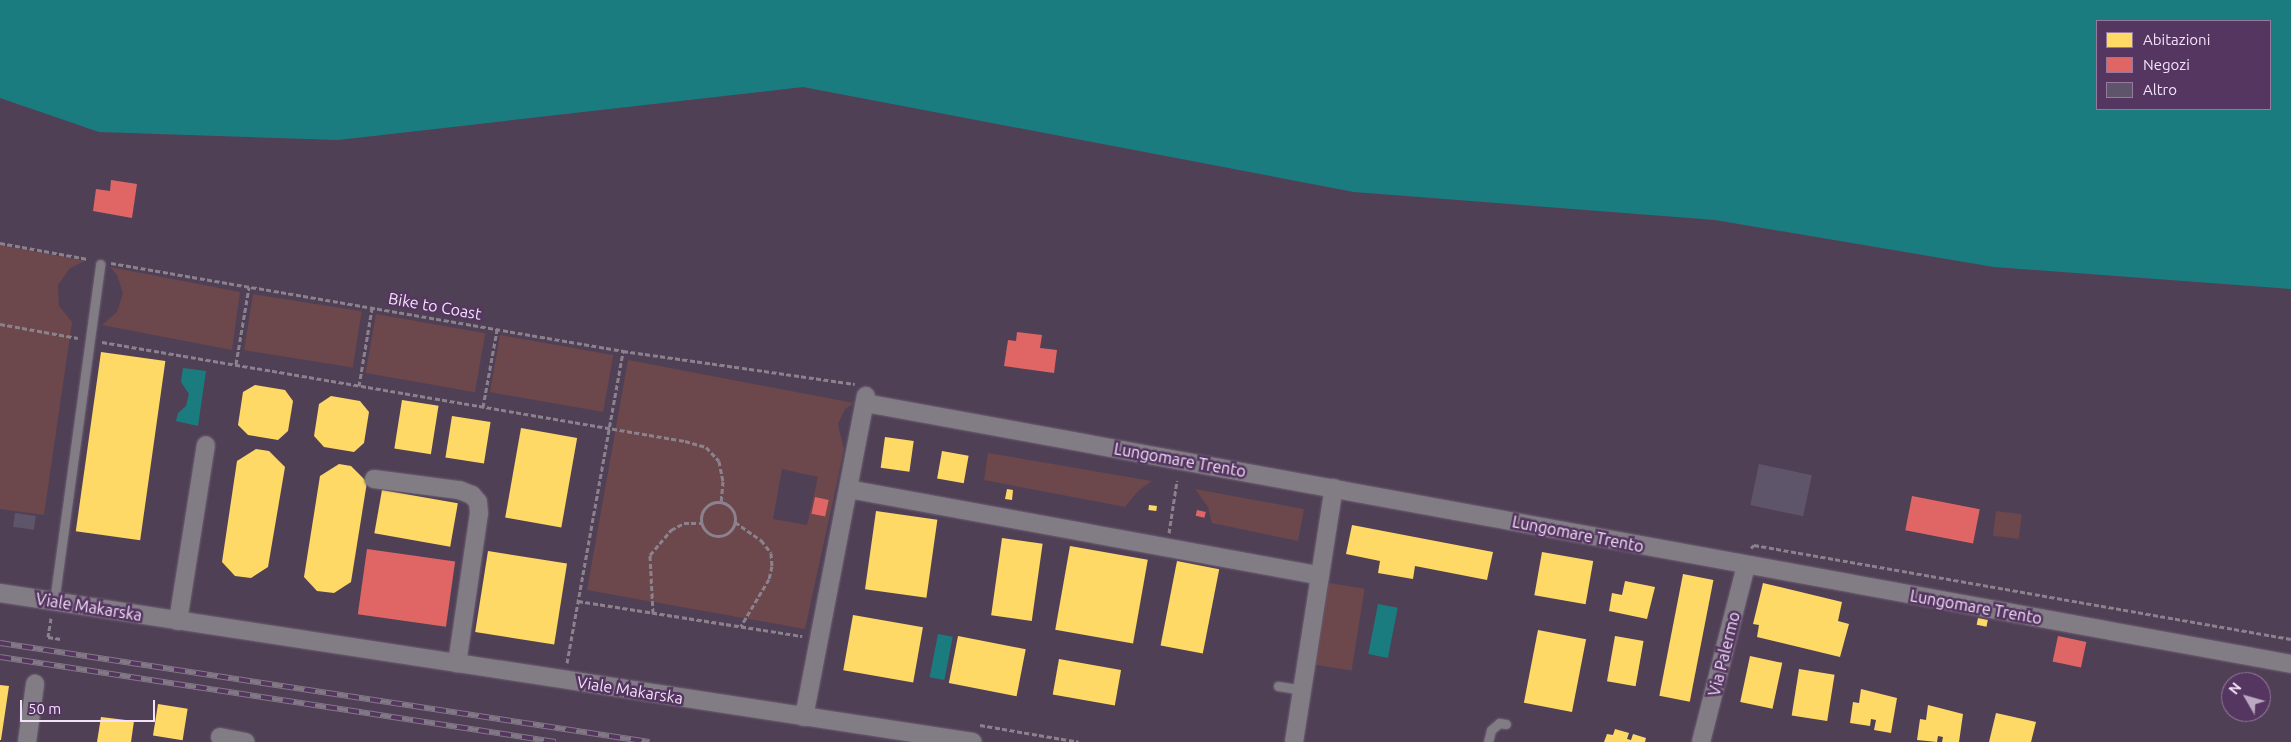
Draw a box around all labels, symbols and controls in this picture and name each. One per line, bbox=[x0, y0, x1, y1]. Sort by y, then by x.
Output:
legend bbox=[2096, 20, 2271, 110]
text: Abitazioni bbox=[2143, 31, 2210, 48]
text: Negozi bbox=[2143, 56, 2190, 73]
text: Altro bbox=[2143, 81, 2177, 98]
street label: Bike to Coast bbox=[387, 288, 483, 324]
street label: Lungomare Trento bbox=[1113, 439, 1247, 481]
street label: Lungomare Trento bbox=[1511, 512, 1645, 556]
street label: Lungomare Trento bbox=[1909, 586, 2043, 628]
street label: Viale Makarska bbox=[35, 589, 143, 625]
street label: Via Palermo bbox=[1704, 610, 1744, 698]
street label: Viale Makarska bbox=[576, 672, 684, 708]
north arrow bbox=[2221, 672, 2271, 722]
text: N bbox=[2225, 679, 2244, 697]
scale bar bbox=[22, 690, 158, 722]
text: 50 m bbox=[28, 700, 61, 717]

